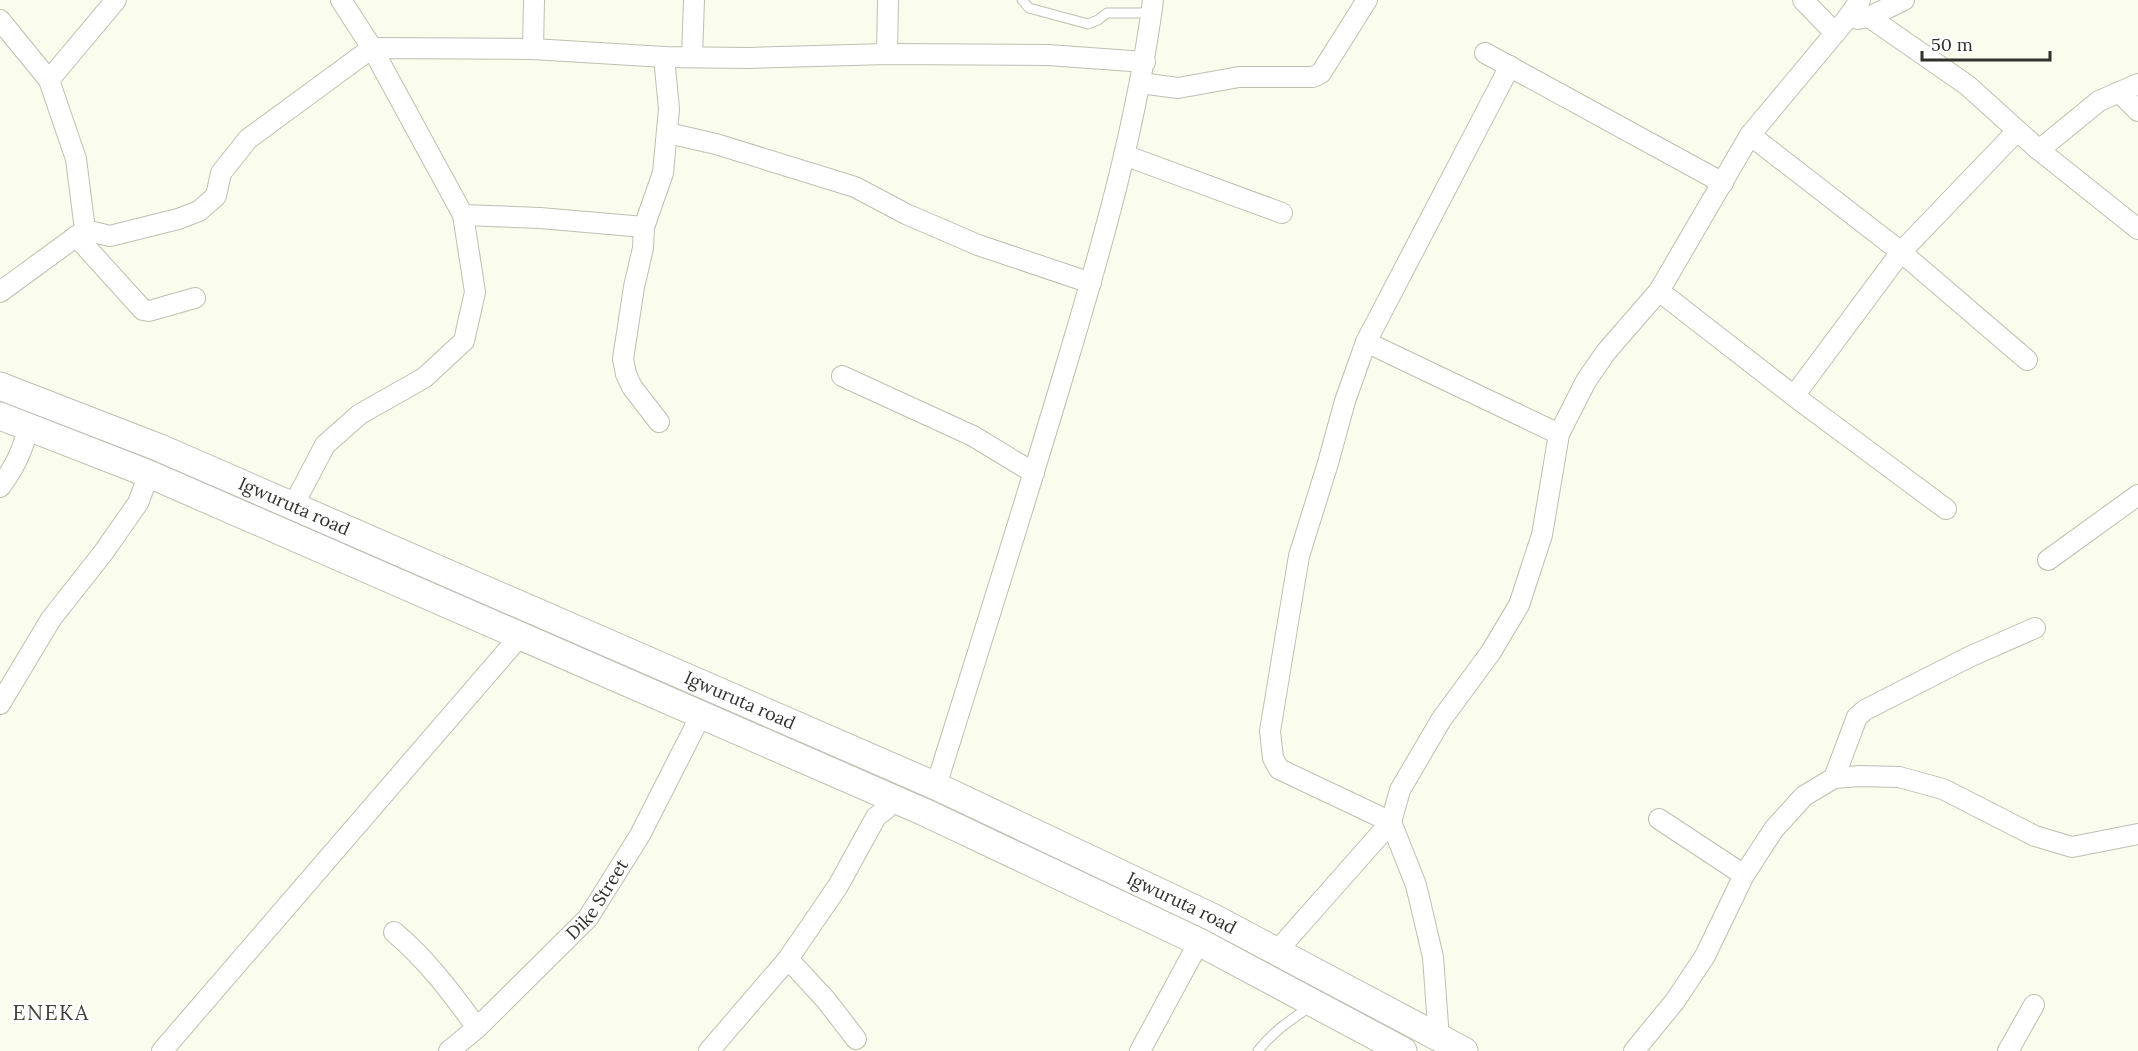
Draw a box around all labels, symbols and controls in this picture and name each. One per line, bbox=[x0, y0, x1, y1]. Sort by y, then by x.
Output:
scale bar bbox=[1922, 24, 2050, 62]
text: 50 m bbox=[1931, 33, 1973, 56]
street label: Igwuruta road bbox=[235, 472, 354, 540]
street label: Igwuruta road bbox=[681, 666, 799, 734]
street label: Dike Street bbox=[561, 855, 633, 944]
street label: Igwuruta road bbox=[1123, 866, 1241, 939]
district label: ENEKA bbox=[12, 999, 90, 1026]

